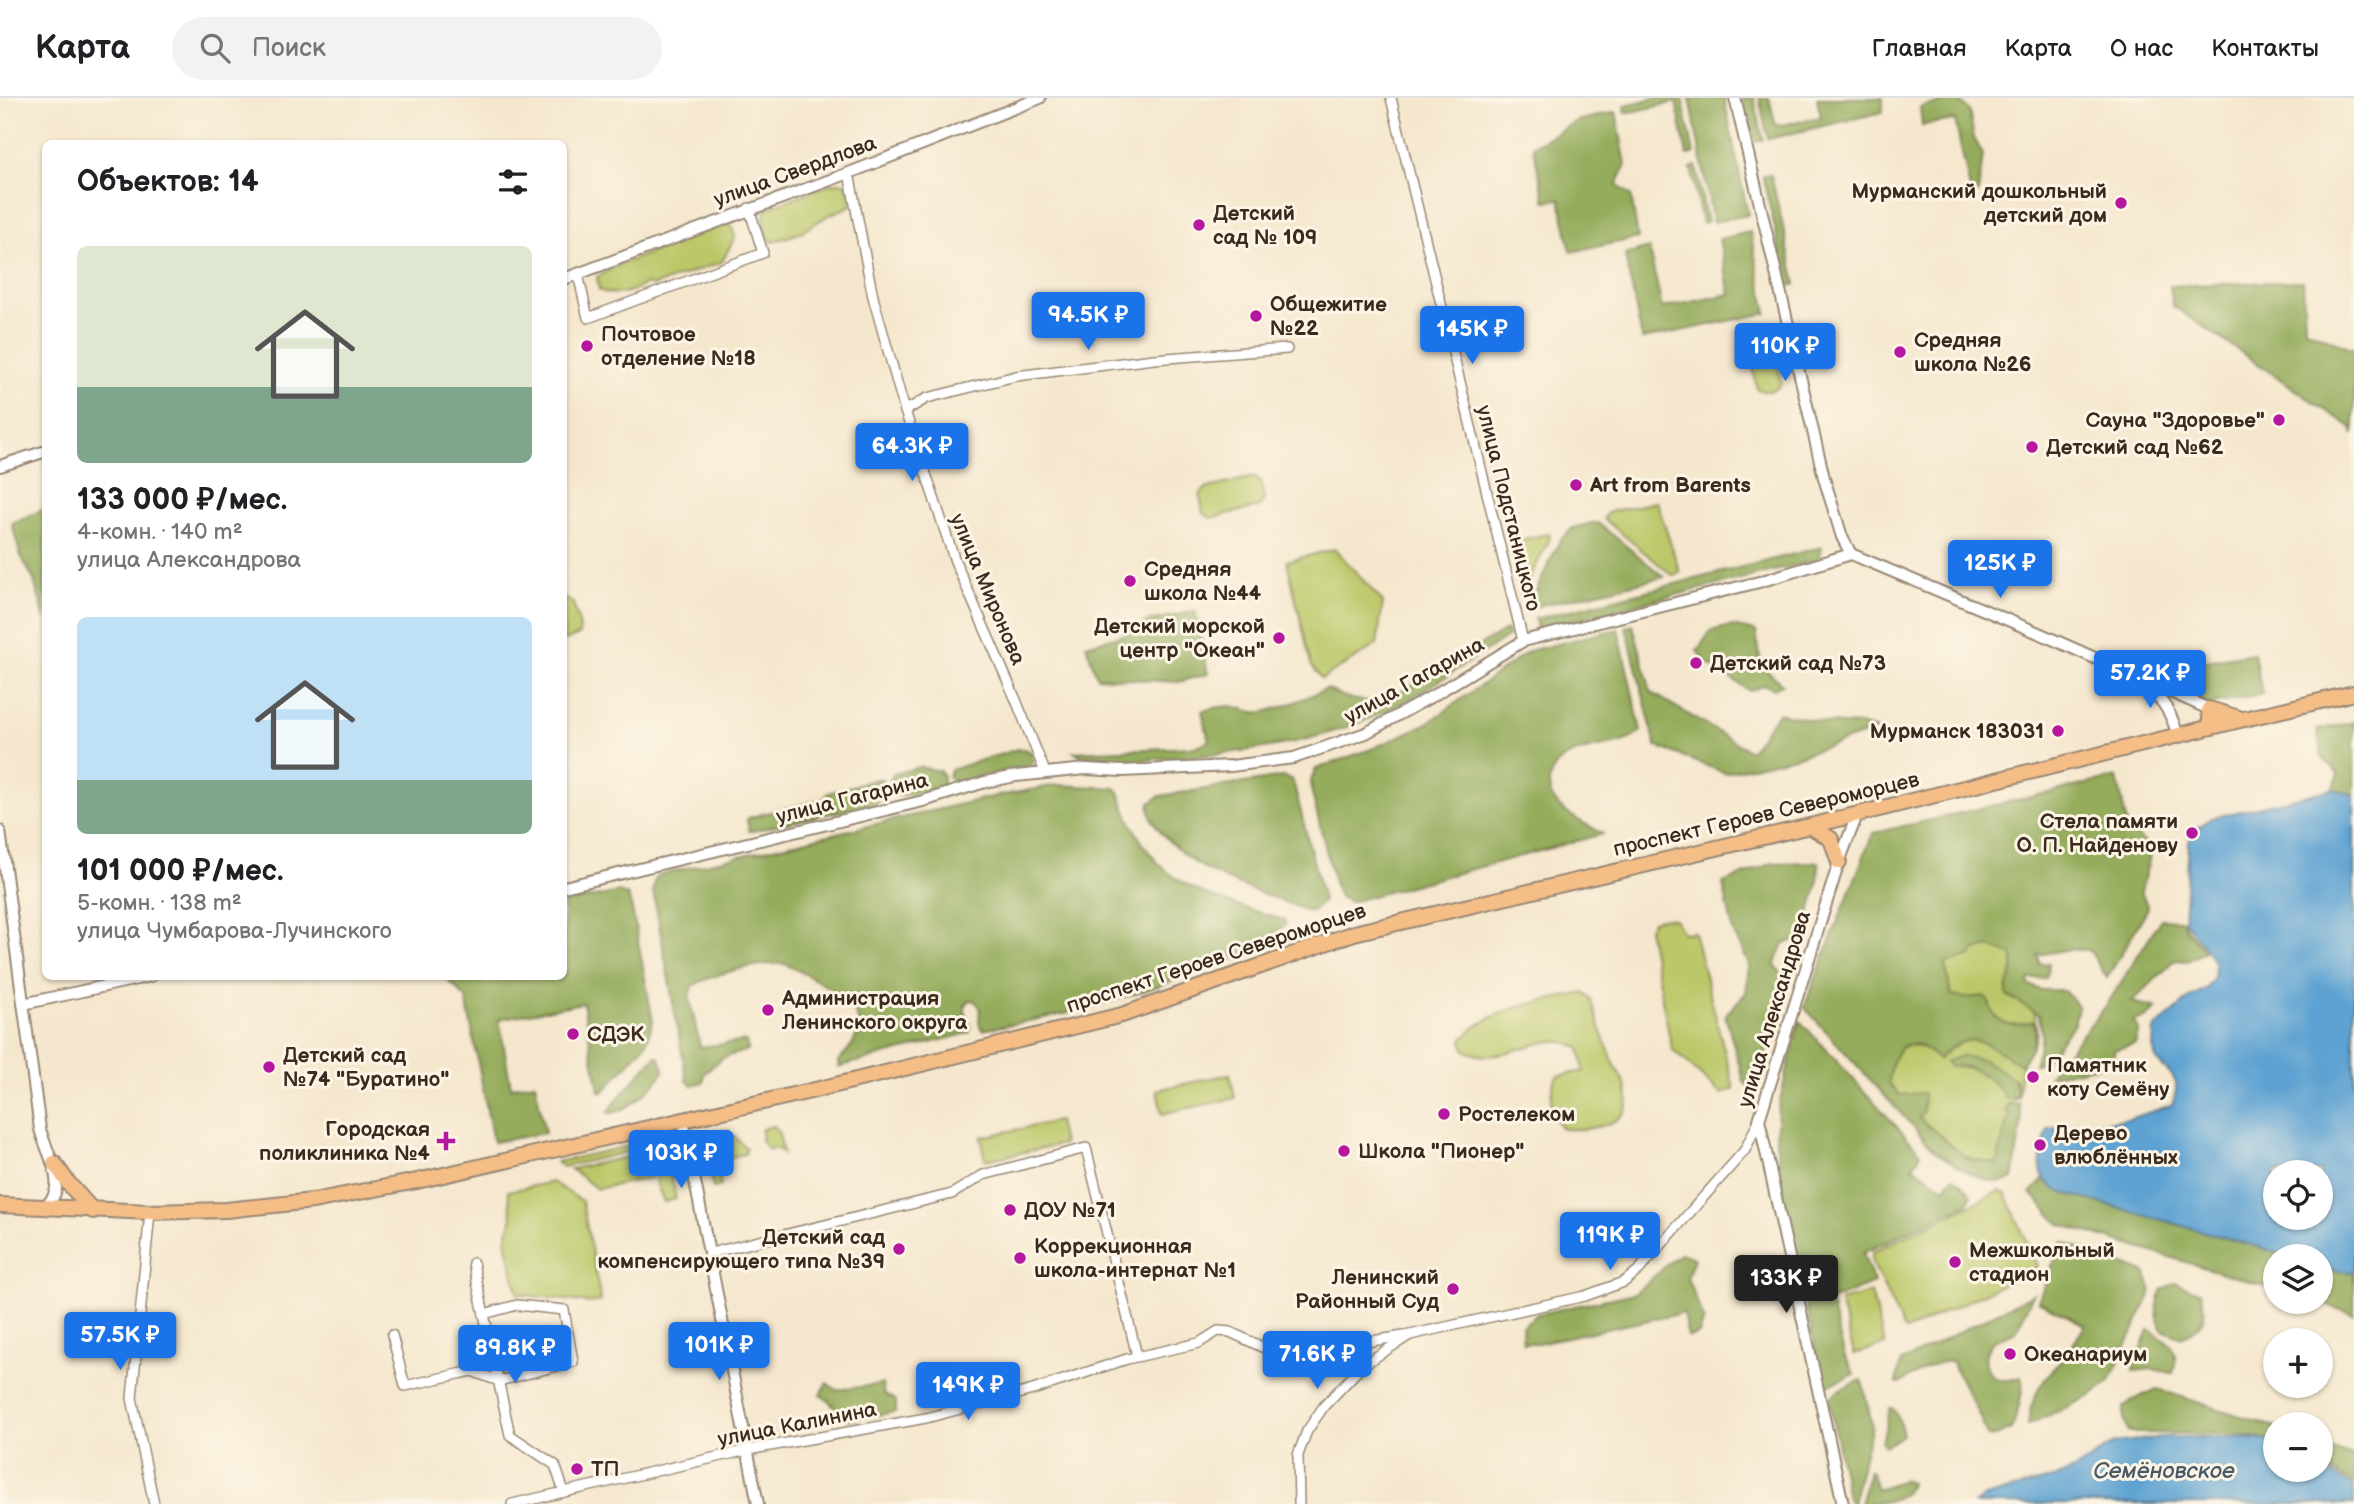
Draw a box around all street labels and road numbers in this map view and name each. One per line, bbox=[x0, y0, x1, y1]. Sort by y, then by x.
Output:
street label: улица Свердлова bbox=[711, 130, 880, 212]
street label: улица Подстаницкого bbox=[1471, 403, 1546, 614]
street label: улица Миронова bbox=[944, 510, 1031, 669]
street label: улица Гагарина bbox=[1340, 631, 1489, 729]
street label: улица Гагарина bbox=[774, 767, 931, 829]
street label: проспект Героев Североморцев bbox=[1611, 767, 1922, 862]
street label: проспект Героев Североморцев bbox=[1063, 898, 1369, 1019]
street label: улица Александрова bbox=[1733, 907, 1816, 1111]
street label: улица Калинина bbox=[716, 1397, 879, 1452]

